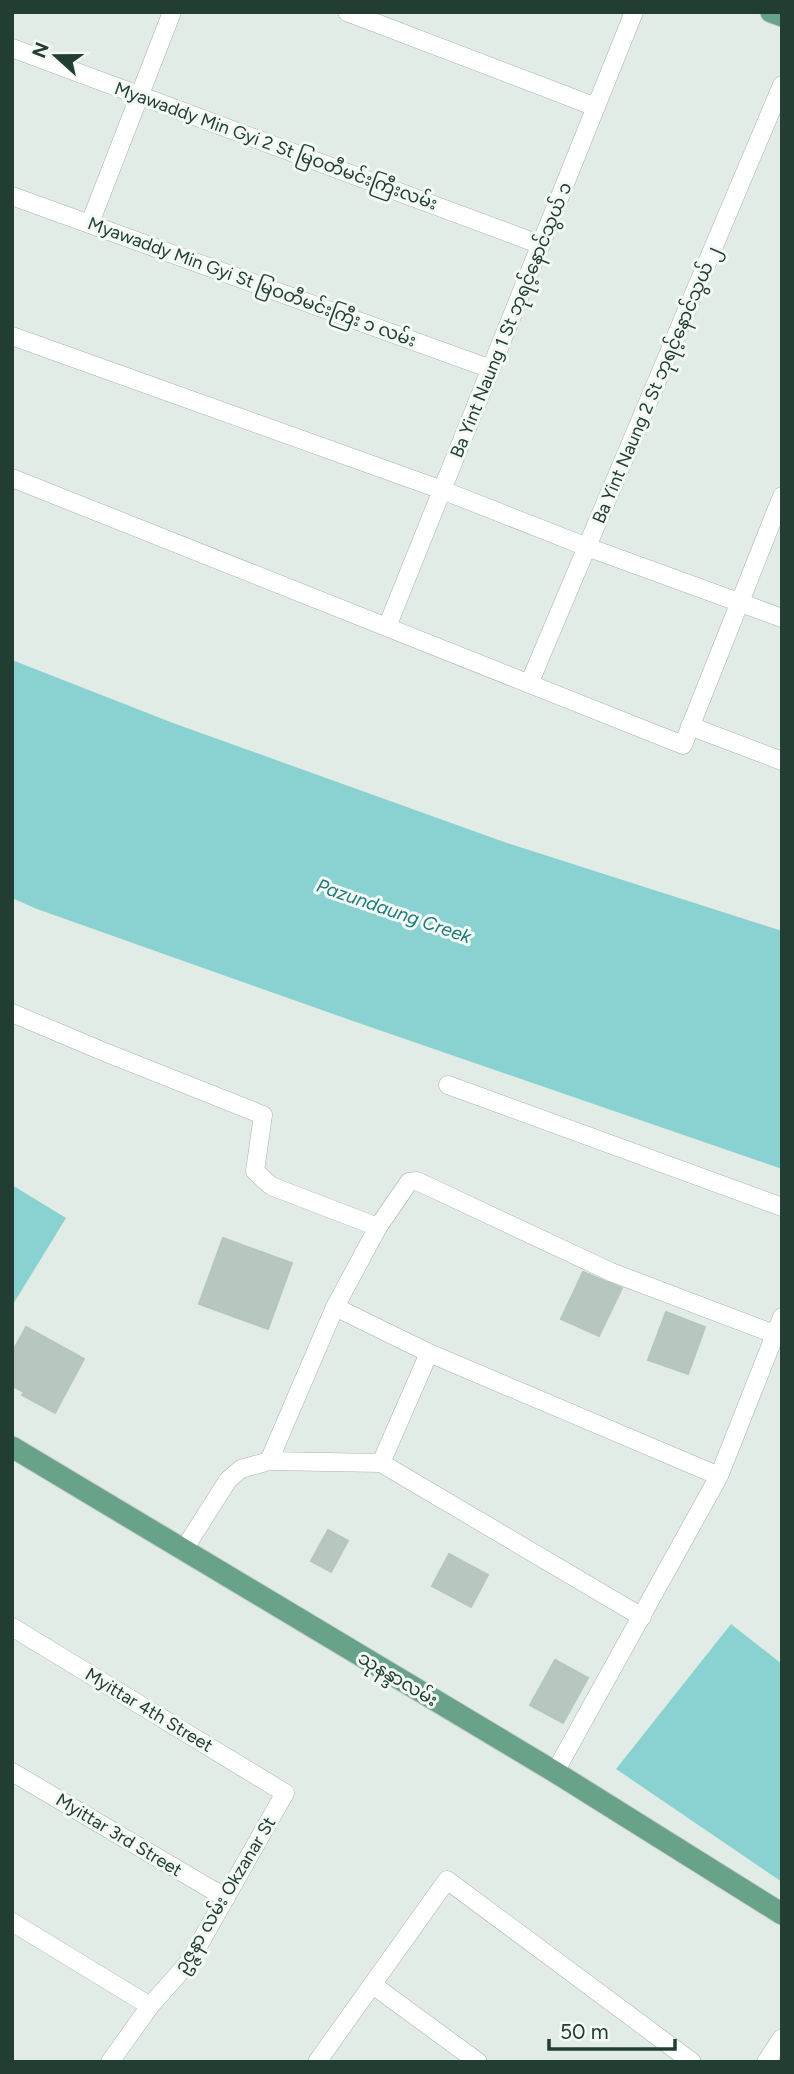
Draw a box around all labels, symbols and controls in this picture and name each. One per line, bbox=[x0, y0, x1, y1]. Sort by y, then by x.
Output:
north arrow bbox=[21, 21, 91, 91]
text: N bbox=[27, 39, 54, 61]
street label: Myawaddy Min Gyi 2 St မြဝတီမင်းကြီးလမ်း bbox=[110, 74, 442, 219]
street label: Ba Yint Naung 1 St ဘုရင့်နောင်သွယ် ၁ bbox=[444, 178, 580, 462]
street label: Myawaddy Min Gyi St မြဝတီမင်းကြီး ၁ လမ်း bbox=[84, 209, 420, 356]
street label: Ba Yint Naung 2 St ဘုရင့်နောင်သွယ် ၂ bbox=[586, 242, 728, 528]
water label: Pazundaung Creek bbox=[314, 874, 475, 949]
street label: သုနန္ဒာလမ်း bbox=[352, 1645, 443, 1715]
street label: Myittar 4th Street bbox=[81, 1663, 217, 1757]
street label: Myittar 3rd Street bbox=[52, 1789, 186, 1881]
street label: ဥဇ္ဇနာ လမ်း Okzanar St bbox=[168, 1812, 284, 1979]
scale bar bbox=[549, 2008, 675, 2052]
text: 50 m bbox=[560, 2019, 609, 2044]

